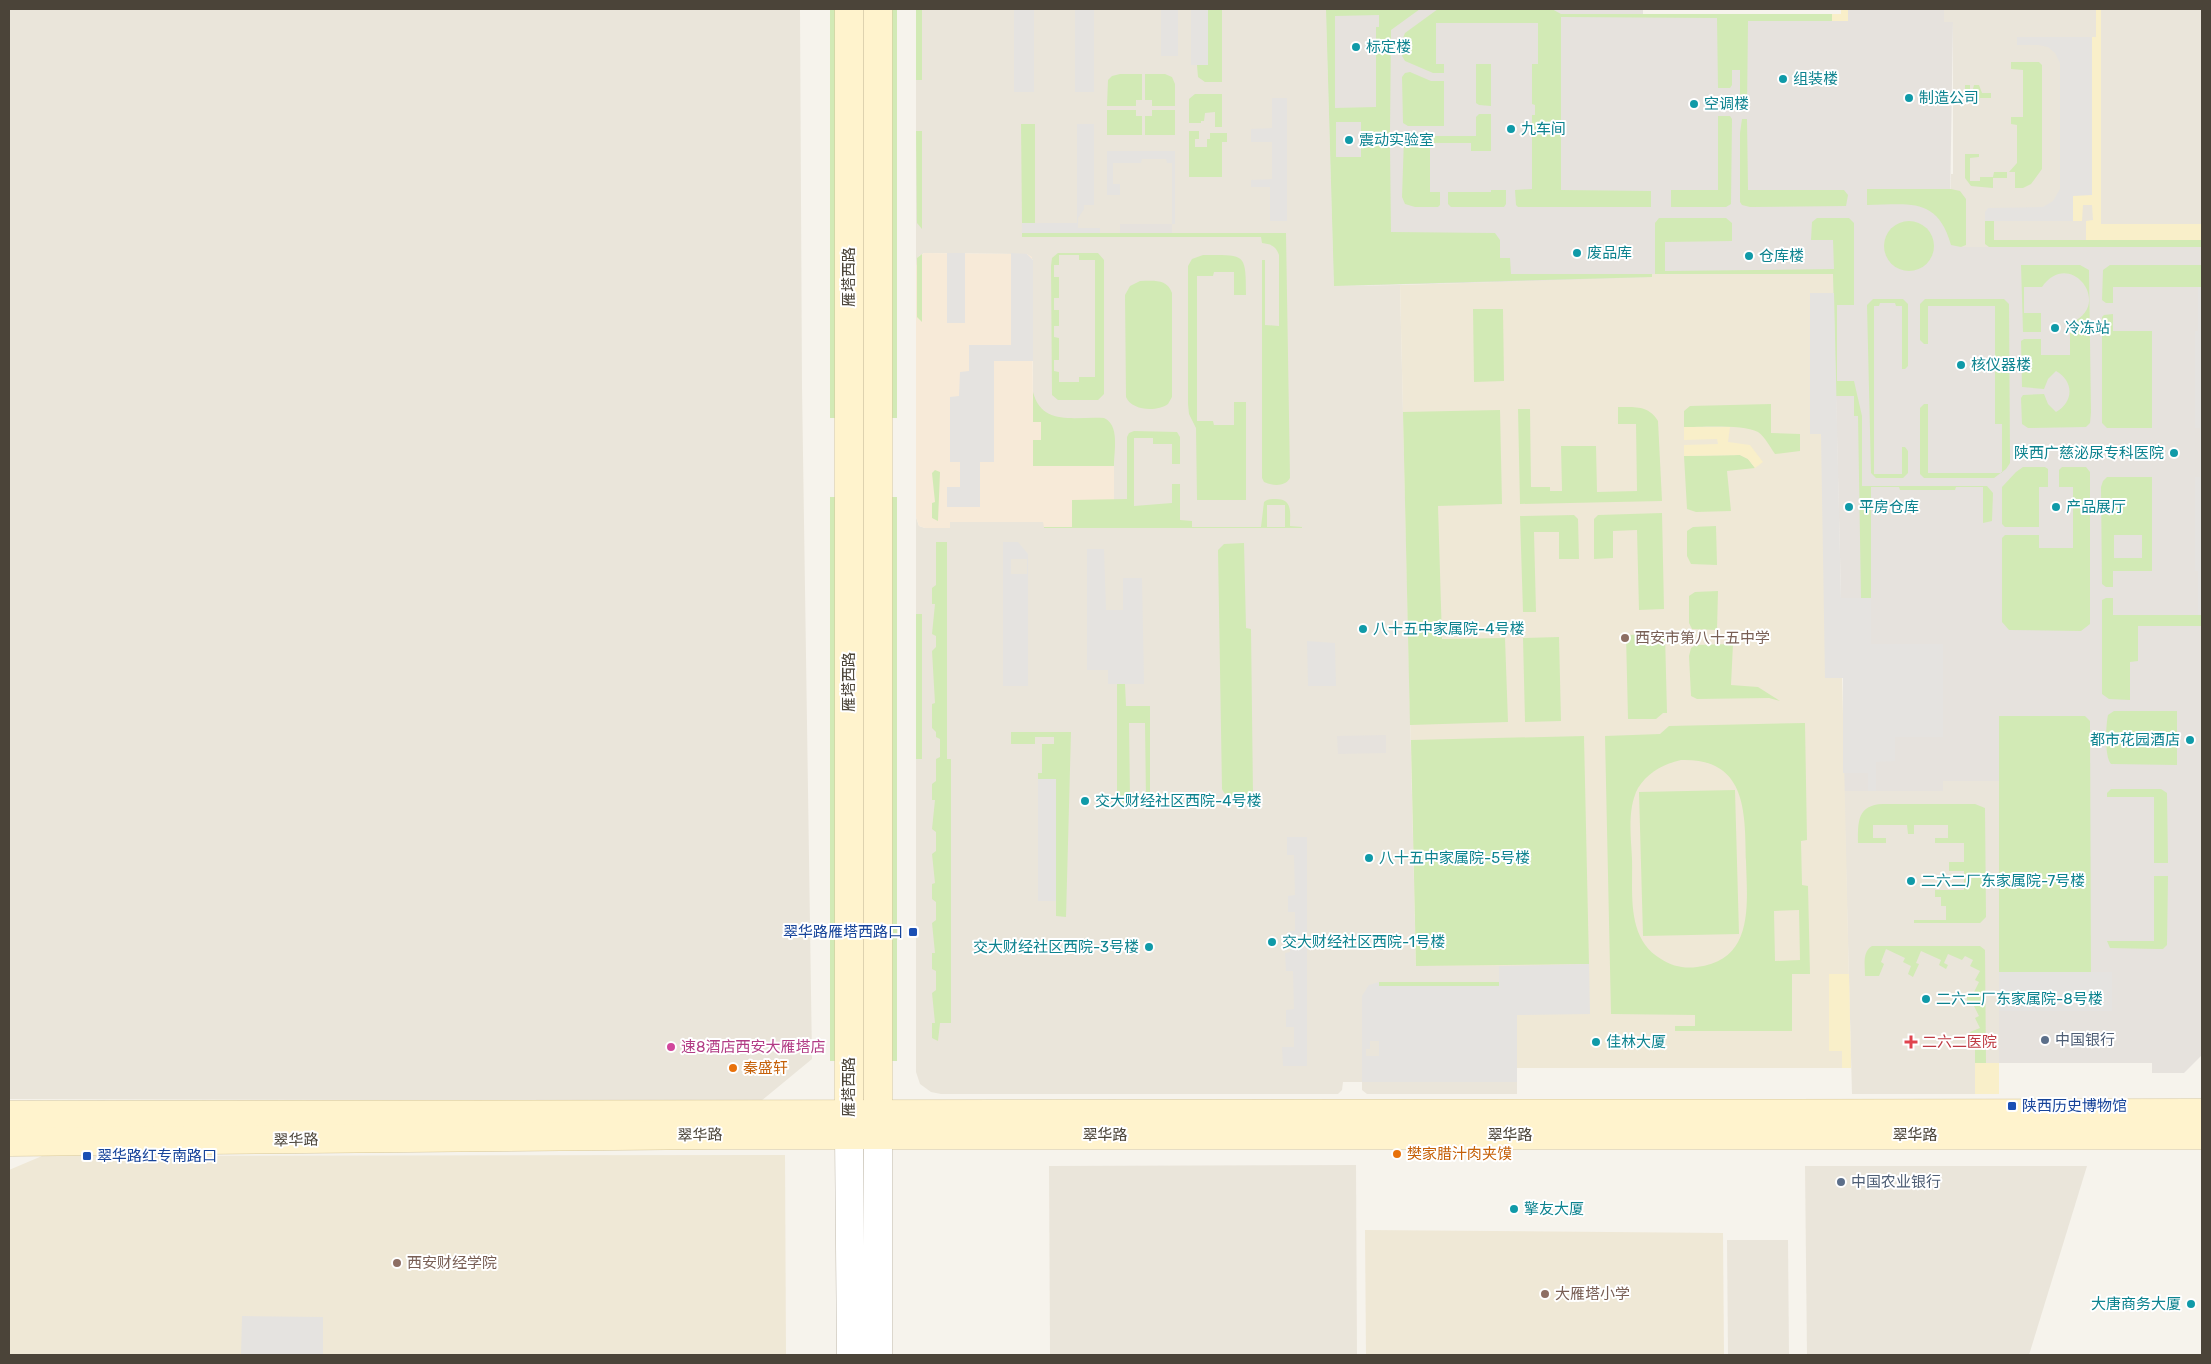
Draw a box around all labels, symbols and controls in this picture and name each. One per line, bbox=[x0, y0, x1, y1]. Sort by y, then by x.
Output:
place label: 标定楼 bbox=[1366, 38, 1411, 56]
marker: 标定楼 bbox=[1350, 41, 1362, 53]
place label: 组装楼 bbox=[1793, 70, 1838, 88]
marker: 组装楼 bbox=[1777, 73, 1789, 85]
place label: 制造公司 bbox=[1919, 89, 1979, 107]
marker: 制造公司 bbox=[1903, 92, 1915, 104]
place label: 空调楼 bbox=[1704, 95, 1749, 113]
marker: 空调楼 bbox=[1688, 98, 1700, 110]
place label: 九车间 bbox=[1521, 120, 1566, 138]
marker: 九车间 bbox=[1505, 123, 1517, 135]
place label: 震动实验室 bbox=[1359, 131, 1434, 149]
marker: 震动实验室 bbox=[1343, 134, 1355, 146]
place label: 废品库 bbox=[1587, 244, 1632, 262]
street label: 雁塔西路 bbox=[840, 247, 858, 307]
marker: 废品库 bbox=[1571, 247, 1583, 259]
place label: 仓库楼 bbox=[1759, 247, 1804, 265]
marker: 仓库楼 bbox=[1743, 250, 1755, 262]
place label: 冷冻站 bbox=[2065, 319, 2110, 337]
marker: 冷冻站 bbox=[2049, 322, 2061, 334]
place label: 核仪器楼 bbox=[1971, 356, 2031, 374]
marker: 核仪器楼 bbox=[1955, 359, 1967, 371]
place label: 陕西广慈泌尿专科医院 bbox=[2014, 444, 2164, 462]
marker: 陕西广慈泌尿专科医院 bbox=[2168, 447, 2180, 459]
place label: 平房仓库 bbox=[1859, 498, 1919, 516]
place label: 产品展厅 bbox=[2066, 498, 2126, 516]
marker: 平房仓库 bbox=[1843, 501, 1855, 513]
marker: 产品展厅 bbox=[2050, 501, 2062, 513]
place label: 八十五中家属院-4号楼 bbox=[1373, 620, 1525, 638]
marker: 八十五中家属院-4号楼 bbox=[1357, 623, 1369, 635]
place label: 西安市第八十五中学 bbox=[1635, 629, 1770, 647]
marker: 西安市第八十五中学 bbox=[1619, 632, 1631, 644]
street label: 雁塔西路 bbox=[840, 652, 858, 712]
place label: 都市花园酒店 bbox=[2090, 731, 2180, 749]
marker: 都市花园酒店 bbox=[2184, 734, 2196, 746]
place label: 交大财经社区西院-4号楼 bbox=[1095, 792, 1262, 810]
marker: 交大财经社区西院-4号楼 bbox=[1079, 795, 1091, 807]
place label: 八十五中家属院-5号楼 bbox=[1379, 849, 1530, 867]
marker: 八十五中家属院-5号楼 bbox=[1363, 852, 1375, 864]
place label: 二六二厂东家属院-7号楼 bbox=[1921, 872, 2085, 890]
marker: 二六二厂东家属院-7号楼 bbox=[1905, 875, 1917, 887]
place label: 翠华路雁塔西路口 bbox=[783, 923, 903, 941]
marker: 翠华路雁塔西路口 bbox=[907, 926, 919, 938]
place label: 交大财经社区西院-1号楼 bbox=[1282, 933, 1445, 951]
marker: 交大财经社区西院-1号楼 bbox=[1266, 936, 1278, 948]
place label: 交大财经社区西院-3号楼 bbox=[973, 938, 1139, 956]
marker: 交大财经社区西院-3号楼 bbox=[1143, 941, 1155, 953]
place label: 二六二厂东家属院-8号楼 bbox=[1936, 990, 2103, 1008]
marker: 二六二厂东家属院-8号楼 bbox=[1920, 993, 1932, 1005]
place label: 中国银行 bbox=[2055, 1031, 2115, 1049]
place label: 佳林大厦 bbox=[1606, 1033, 1666, 1051]
place label: 二六二医院 bbox=[1922, 1033, 1997, 1051]
marker: 中国银行 bbox=[2039, 1034, 2051, 1046]
marker: 二六二医院 bbox=[1904, 1035, 1918, 1049]
marker: 佳林大厦 bbox=[1590, 1036, 1602, 1048]
place label: 速8酒店西安大雁塔店 bbox=[681, 1038, 826, 1056]
marker: 速8酒店西安大雁塔店 bbox=[665, 1041, 677, 1053]
street label: 雁塔西路 bbox=[840, 1057, 858, 1117]
place label: 秦盛轩 bbox=[743, 1059, 788, 1077]
marker: 秦盛轩 bbox=[727, 1062, 739, 1074]
place label: 陕西历史博物馆 bbox=[2022, 1097, 2127, 1115]
marker: 陕西历史博物馆 bbox=[2006, 1100, 2018, 1112]
street label: 翠华路 bbox=[677, 1126, 723, 1144]
street label: 翠华路 bbox=[1082, 1126, 1128, 1144]
street label: 翠华路 bbox=[1487, 1126, 1533, 1144]
street label: 翠华路 bbox=[1892, 1126, 1938, 1144]
street label: 翠华路 bbox=[273, 1131, 319, 1149]
place label: 樊家腊汁肉夹馍 bbox=[1407, 1145, 1512, 1163]
place label: 翠华路红专南路口 bbox=[97, 1147, 217, 1165]
marker: 樊家腊汁肉夹馍 bbox=[1391, 1148, 1403, 1160]
marker: 翠华路红专南路口 bbox=[81, 1150, 93, 1162]
place label: 中国农业银行 bbox=[1851, 1173, 1941, 1191]
marker: 中国农业银行 bbox=[1835, 1176, 1847, 1188]
place label: 擎友大厦 bbox=[1524, 1200, 1584, 1218]
marker: 擎友大厦 bbox=[1508, 1203, 1520, 1215]
place label: 西安财经学院 bbox=[407, 1254, 497, 1272]
marker: 西安财经学院 bbox=[391, 1257, 403, 1269]
place label: 大雁塔小学 bbox=[1555, 1285, 1630, 1303]
marker: 大雁塔小学 bbox=[1539, 1288, 1551, 1300]
place label: 大唐商务大厦 bbox=[2091, 1295, 2181, 1313]
marker: 大唐商务大厦 bbox=[2185, 1298, 2197, 1310]

